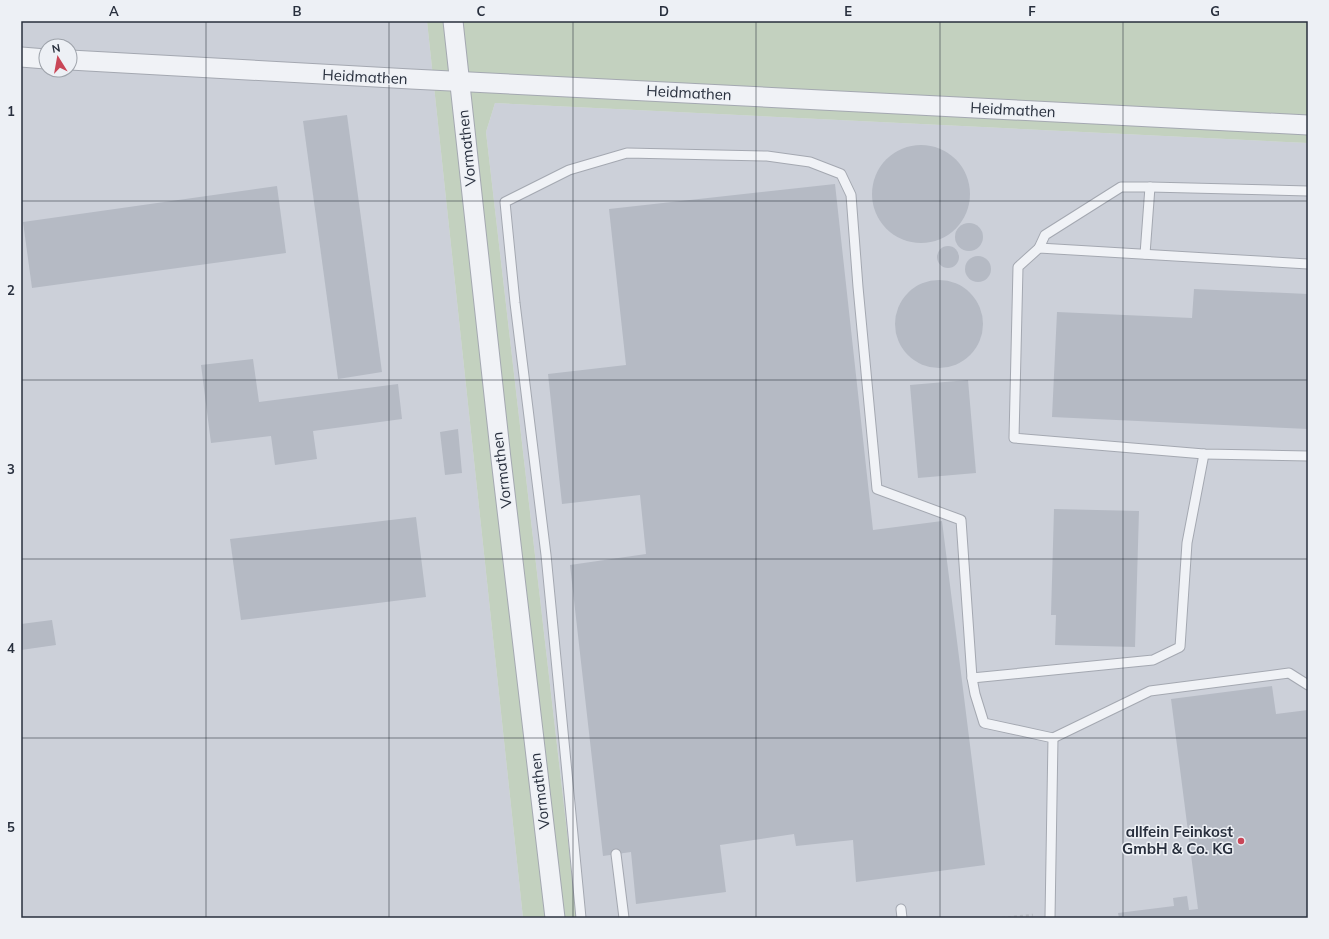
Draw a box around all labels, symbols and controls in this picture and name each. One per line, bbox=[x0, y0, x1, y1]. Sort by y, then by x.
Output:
text: A bbox=[109, 3, 119, 19]
text: B bbox=[293, 3, 302, 19]
text: C bbox=[477, 3, 486, 19]
text: D bbox=[659, 3, 669, 19]
text: E bbox=[844, 3, 852, 19]
text: F bbox=[1028, 3, 1036, 19]
text: G bbox=[1210, 3, 1220, 19]
north arrow bbox=[38, 38, 78, 78]
text: N bbox=[51, 41, 62, 56]
street label: Heidmathen bbox=[322, 65, 408, 88]
street label: Heidmathen bbox=[646, 81, 732, 104]
street label: Heidmathen bbox=[970, 98, 1056, 121]
text: 1 bbox=[7, 103, 15, 119]
street label: Vormathen bbox=[453, 109, 480, 187]
text: 2 bbox=[7, 282, 15, 298]
street label: Vormathen bbox=[487, 431, 516, 509]
text: 3 bbox=[7, 461, 15, 477]
text: 4 bbox=[7, 640, 15, 656]
street label: Vormathen bbox=[525, 752, 554, 830]
text: 5 bbox=[7, 819, 15, 835]
place label: allfein Feinkost GmbH & Co. KG bbox=[1122, 822, 1233, 858]
marker: allfein Feinkost GmbH & Co. KG bbox=[1236, 836, 1246, 846]

